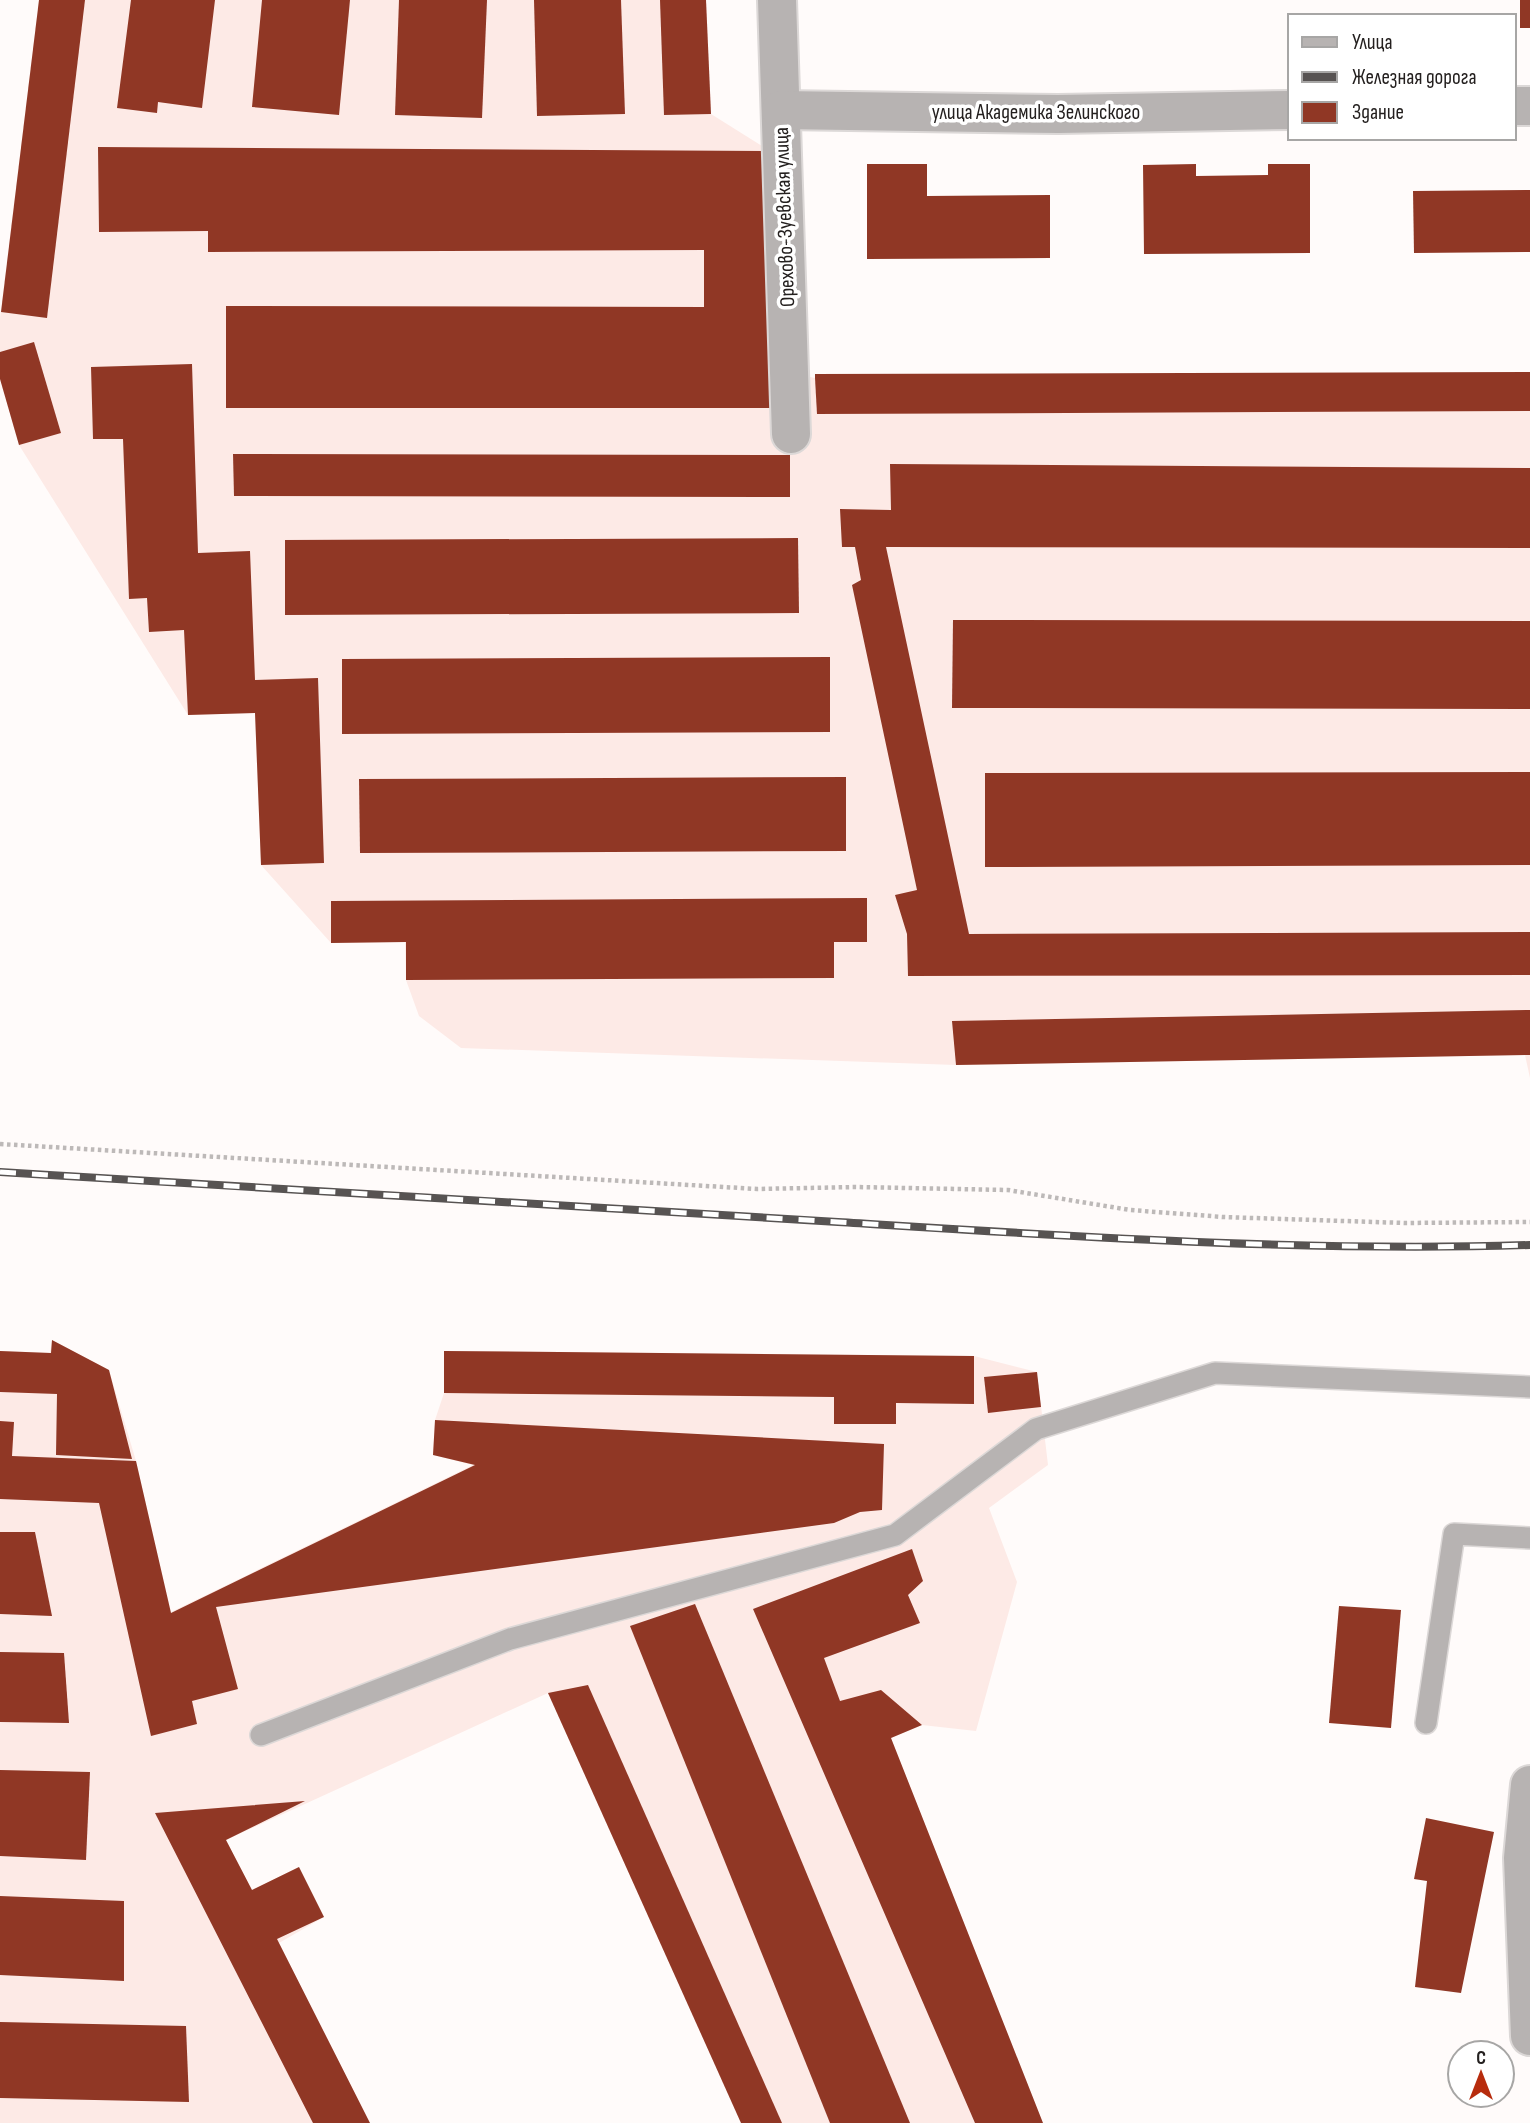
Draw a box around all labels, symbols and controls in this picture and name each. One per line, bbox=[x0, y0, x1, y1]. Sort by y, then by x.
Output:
legend bbox=[1288, 14, 1516, 140]
text: Улица bbox=[1352, 30, 1393, 55]
text: Железная дорога bbox=[1352, 65, 1477, 90]
street label: улица Академика Зелинского bbox=[932, 100, 1140, 125]
text: Здание bbox=[1352, 100, 1404, 125]
street label: Орехово-Зуевская улица bbox=[769, 127, 800, 307]
north arrow bbox=[1446, 2039, 1516, 2109]
text: С bbox=[1476, 2047, 1486, 2070]

